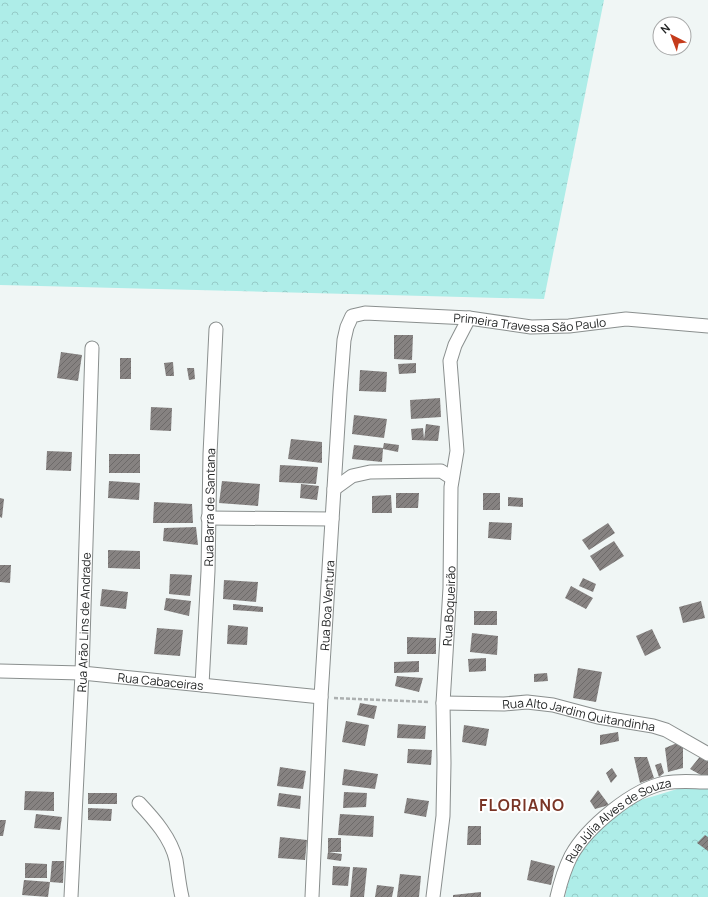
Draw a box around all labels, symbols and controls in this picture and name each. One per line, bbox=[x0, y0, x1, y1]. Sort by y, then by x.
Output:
north arrow bbox=[652, 16, 692, 56]
text: N bbox=[657, 20, 673, 36]
street label: Primeira Travessa São Paulo bbox=[453, 309, 607, 336]
street label: Rua Barra de Santana bbox=[200, 448, 219, 566]
street label: Rua Arão Lins de Andrade bbox=[73, 552, 94, 693]
street label: Rua Boa Ventura bbox=[315, 560, 338, 651]
street label: Rua Boqueirão bbox=[438, 566, 459, 646]
street label: Rua Cabaceiras bbox=[117, 668, 204, 694]
street label: Rua Alto Jardim Quitandinha bbox=[502, 693, 656, 735]
street label: Rua Júlia Alves de Souza bbox=[561, 774, 672, 865]
district label: FLORIANO bbox=[479, 794, 565, 816]

